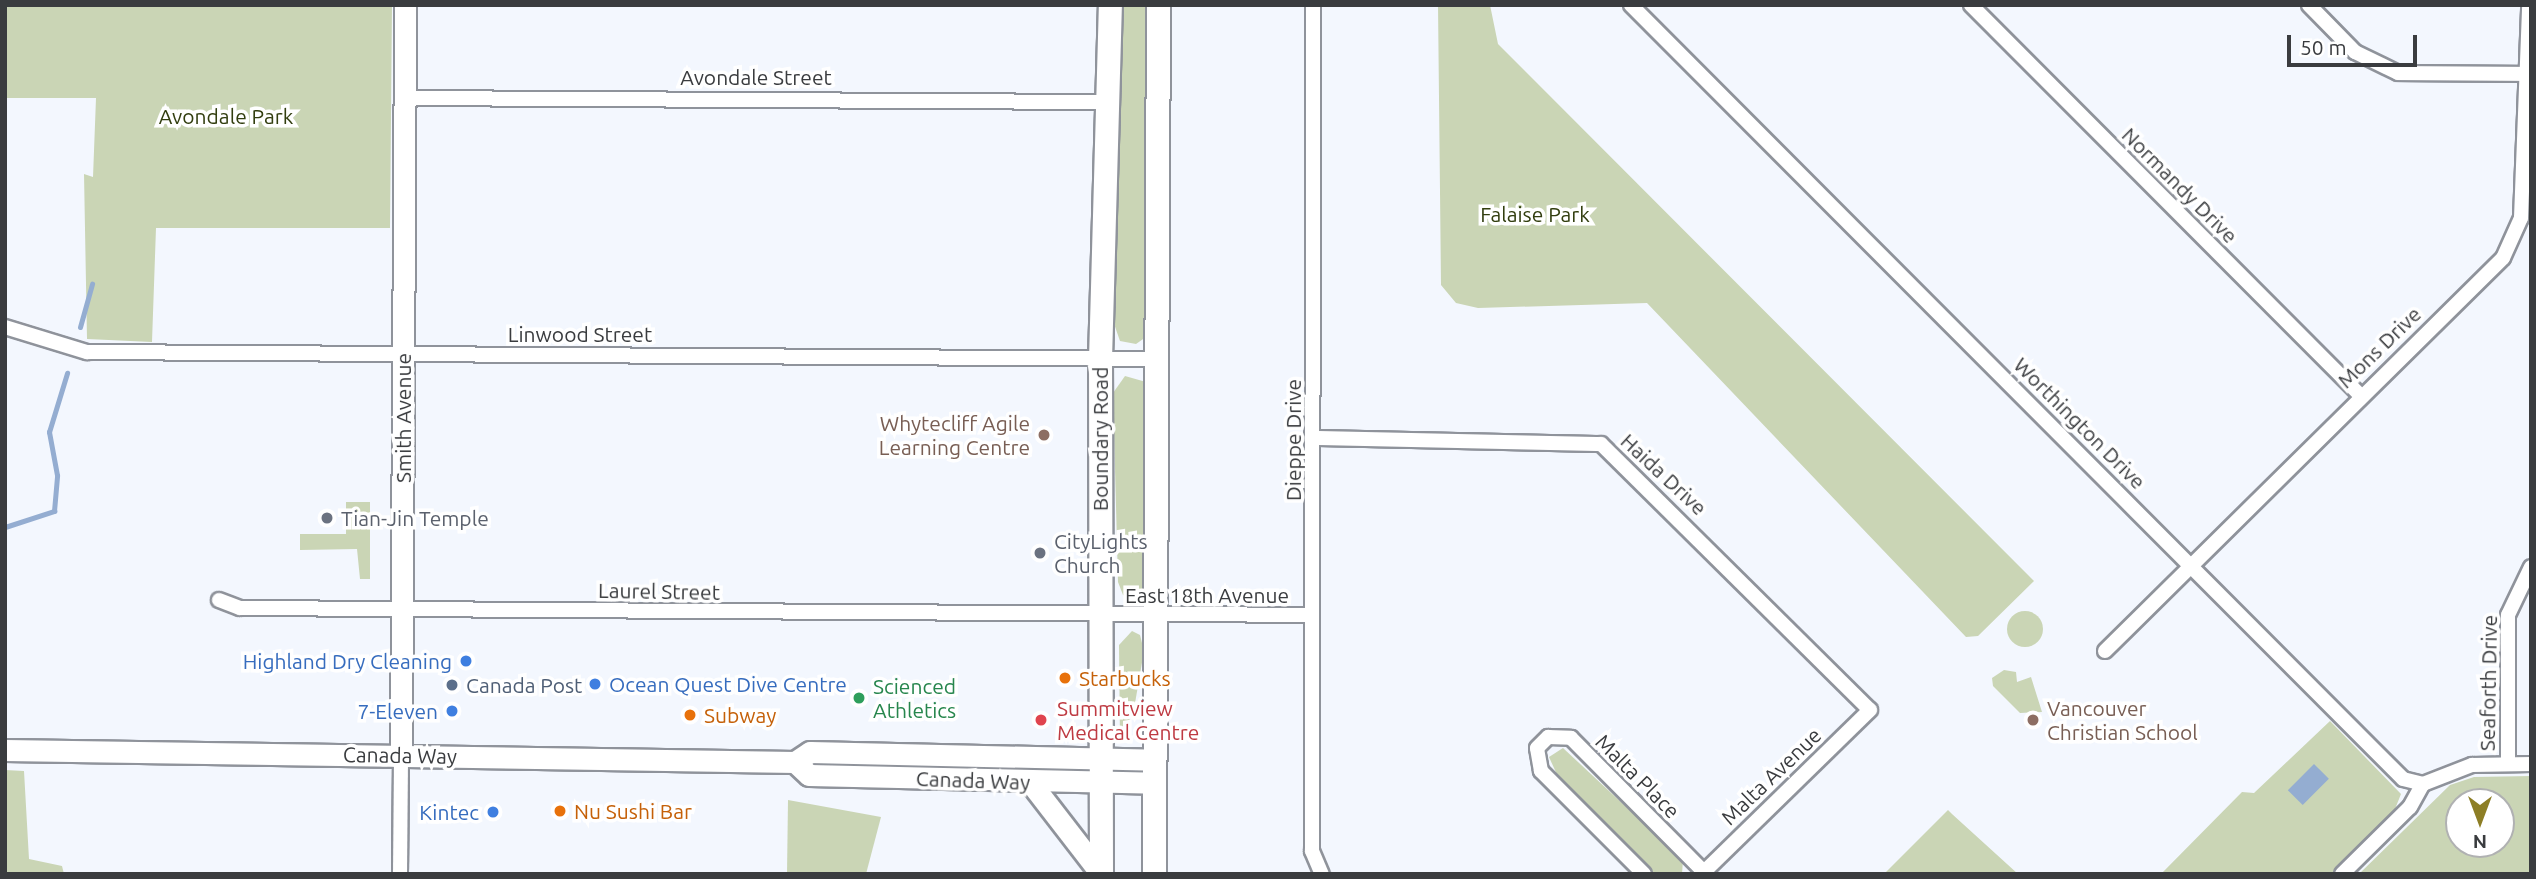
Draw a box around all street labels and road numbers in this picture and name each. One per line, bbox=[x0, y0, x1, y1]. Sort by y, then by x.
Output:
street label: Avondale Street bbox=[680, 64, 832, 90]
street label: Normandy Drive bbox=[2117, 122, 2243, 248]
street label: Mons Drive bbox=[2332, 301, 2426, 393]
street label: Linwood Street bbox=[508, 321, 652, 347]
street label: Worthington Drive bbox=[2009, 352, 2151, 494]
street label: Smith Avenue bbox=[390, 353, 416, 483]
street label: Boundary Road bbox=[1087, 367, 1113, 511]
street label: Dieppe Drive bbox=[1280, 379, 1306, 501]
street label: Haida Drive bbox=[1616, 428, 1712, 520]
street label: Laurel Street bbox=[598, 577, 720, 605]
street label: East 18th Avenue bbox=[1125, 582, 1289, 608]
street label: Seaforth Drive bbox=[2474, 615, 2502, 751]
street label: Malta Avenue bbox=[1716, 722, 1826, 830]
street label: Malta Place bbox=[1591, 729, 1685, 823]
street label: Canada Way bbox=[343, 741, 457, 769]
street label: Canada Way bbox=[915, 765, 1031, 795]

